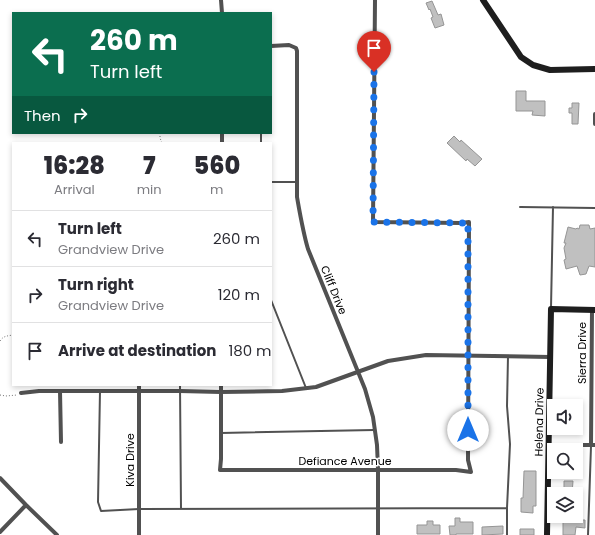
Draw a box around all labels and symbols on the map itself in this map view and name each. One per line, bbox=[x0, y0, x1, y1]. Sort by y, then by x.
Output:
pin bbox=[357, 31, 391, 72]
street label: Cliff Drive bbox=[317, 263, 351, 317]
street label: Sierra Drive bbox=[574, 322, 590, 384]
street label: Helena Drive bbox=[530, 387, 548, 457]
position arrow bbox=[447, 409, 489, 451]
street label: Kiva Drive bbox=[122, 433, 138, 487]
street label: Defiance Avenue bbox=[298, 453, 392, 469]

